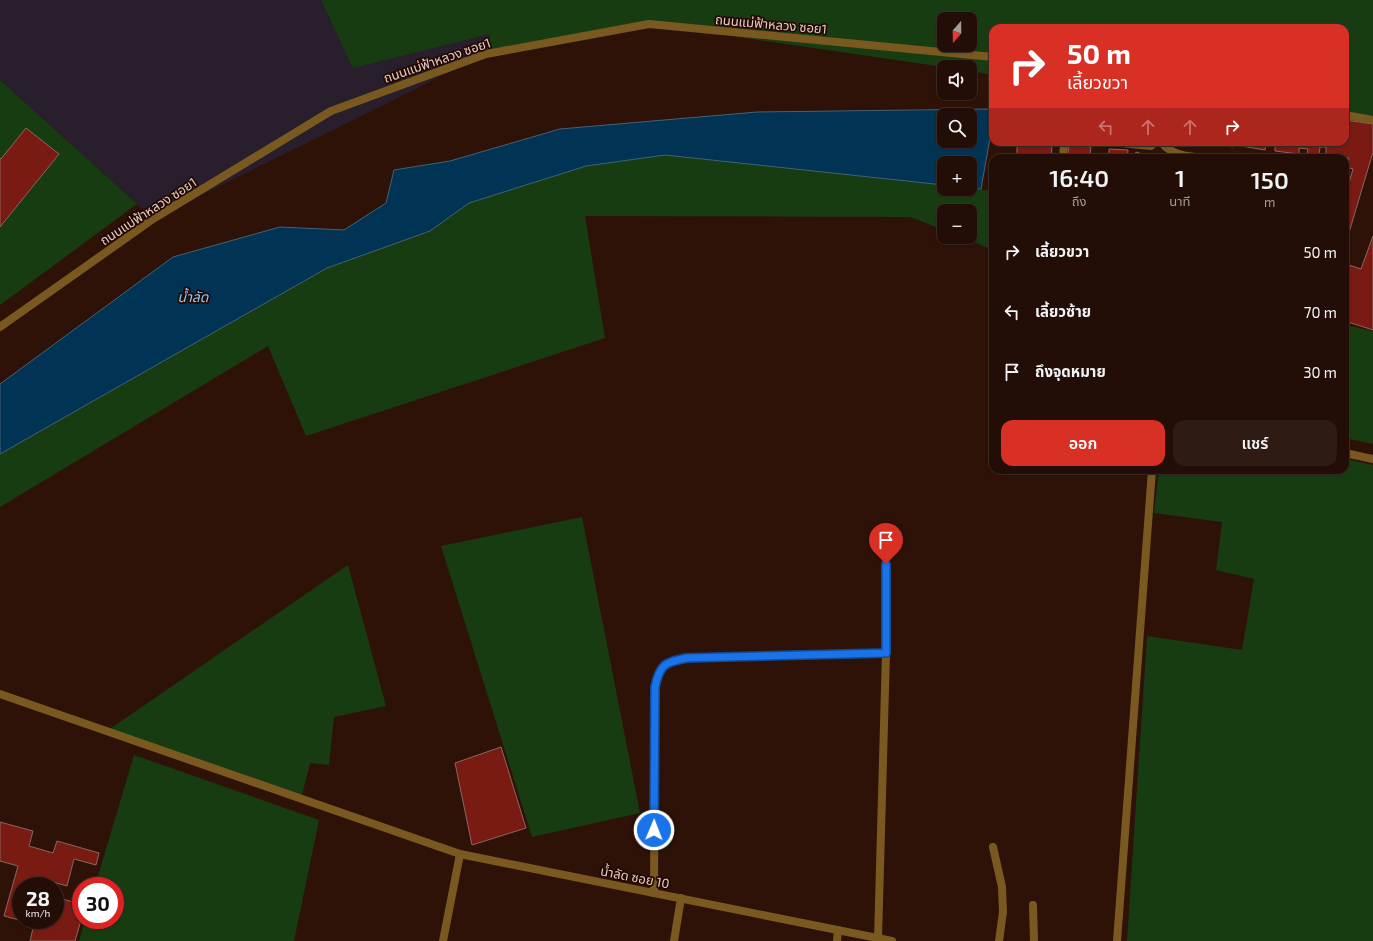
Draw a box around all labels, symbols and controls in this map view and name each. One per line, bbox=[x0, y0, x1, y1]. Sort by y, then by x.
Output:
street label: ถนนแม่ฟ้าหลวง ซอย1 bbox=[714, 11, 828, 37]
north arrow bbox=[937, 12, 977, 52]
map controls bbox=[937, 12, 977, 244]
street label: ถนนแม่ฟ้าหลวง ซอย1 bbox=[381, 34, 493, 86]
text: 50 m bbox=[1067, 36, 1131, 70]
icon: right bbox=[1001, 40, 1053, 92]
button: sound bbox=[937, 60, 977, 100]
text: เลี้ยวขวา bbox=[1067, 71, 1128, 93]
button: search bbox=[937, 108, 977, 148]
icon: left bbox=[1095, 116, 1117, 138]
icon: ahead bbox=[1137, 116, 1159, 138]
icon: ahead bbox=[1179, 116, 1201, 138]
icon: right bbox=[1221, 116, 1243, 138]
button: + bbox=[937, 156, 977, 196]
text: 16:40 bbox=[1049, 163, 1109, 192]
text: 1 bbox=[1175, 163, 1185, 192]
text: 150 bbox=[1251, 165, 1289, 194]
street label: ถนนแม่ฟ้าหลวง ซอย1 bbox=[97, 174, 199, 248]
text: ถึง bbox=[1072, 193, 1087, 209]
text: นาที bbox=[1169, 193, 1191, 209]
text: m bbox=[1264, 194, 1275, 210]
button: − bbox=[937, 204, 977, 244]
icon: right bbox=[1001, 241, 1023, 263]
text: เลี้ยวขวา bbox=[1035, 242, 1089, 260]
text: 50 m bbox=[1303, 243, 1337, 261]
water label: น้ำลัด bbox=[178, 287, 209, 305]
icon: left bbox=[1001, 301, 1023, 323]
text: เลี้ยวซ้าย bbox=[1035, 302, 1091, 320]
text: 70 m bbox=[1304, 303, 1337, 321]
icon: arrive bbox=[1001, 361, 1023, 383]
text: ถึงจุดหมาย bbox=[1035, 362, 1106, 380]
text: 30 m bbox=[1303, 363, 1337, 381]
button: ออก bbox=[1001, 420, 1165, 466]
button: แชร์ bbox=[1173, 420, 1337, 466]
pin bbox=[869, 523, 903, 564]
icon: arrive bbox=[875, 529, 897, 551]
position arrow bbox=[633, 809, 675, 851]
street label: น้ำลัด ซอย 10 bbox=[599, 861, 671, 892]
speed limit sign: 30 bbox=[72, 877, 124, 929]
text: 28 bbox=[26, 886, 50, 910]
text: km/h bbox=[26, 907, 50, 919]

